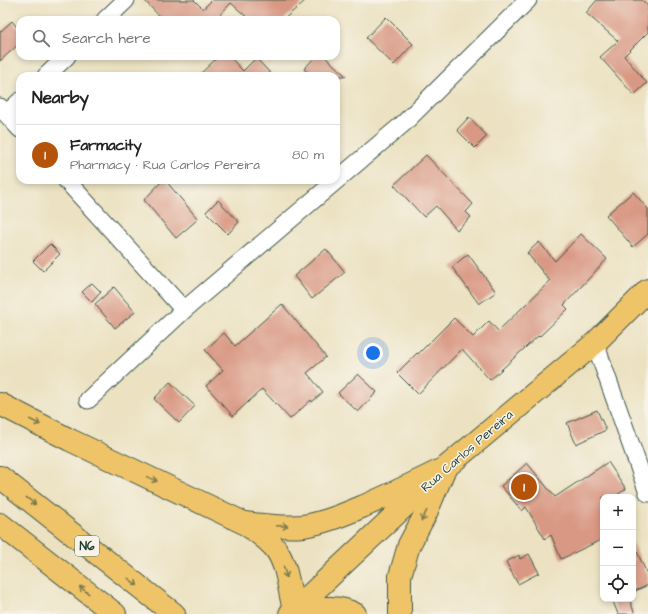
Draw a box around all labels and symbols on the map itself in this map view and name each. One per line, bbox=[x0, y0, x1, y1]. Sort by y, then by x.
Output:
your location bbox=[363, 343, 383, 363]
street label: Rua Carlos Pereira bbox=[417, 406, 517, 496]
one-way arrow bbox=[28, 419, 40, 426]
pin: 1 bbox=[511, 472, 537, 502]
one-way arrow bbox=[145, 476, 157, 483]
one-way arrow bbox=[25, 497, 36, 506]
one-way arrow bbox=[420, 510, 427, 522]
one-way arrow bbox=[275, 522, 288, 530]
road number: N6 bbox=[75, 536, 99, 556]
one-way arrow bbox=[282, 566, 289, 579]
one-way arrow bbox=[127, 577, 138, 586]
one-way arrow bbox=[79, 586, 90, 594]

